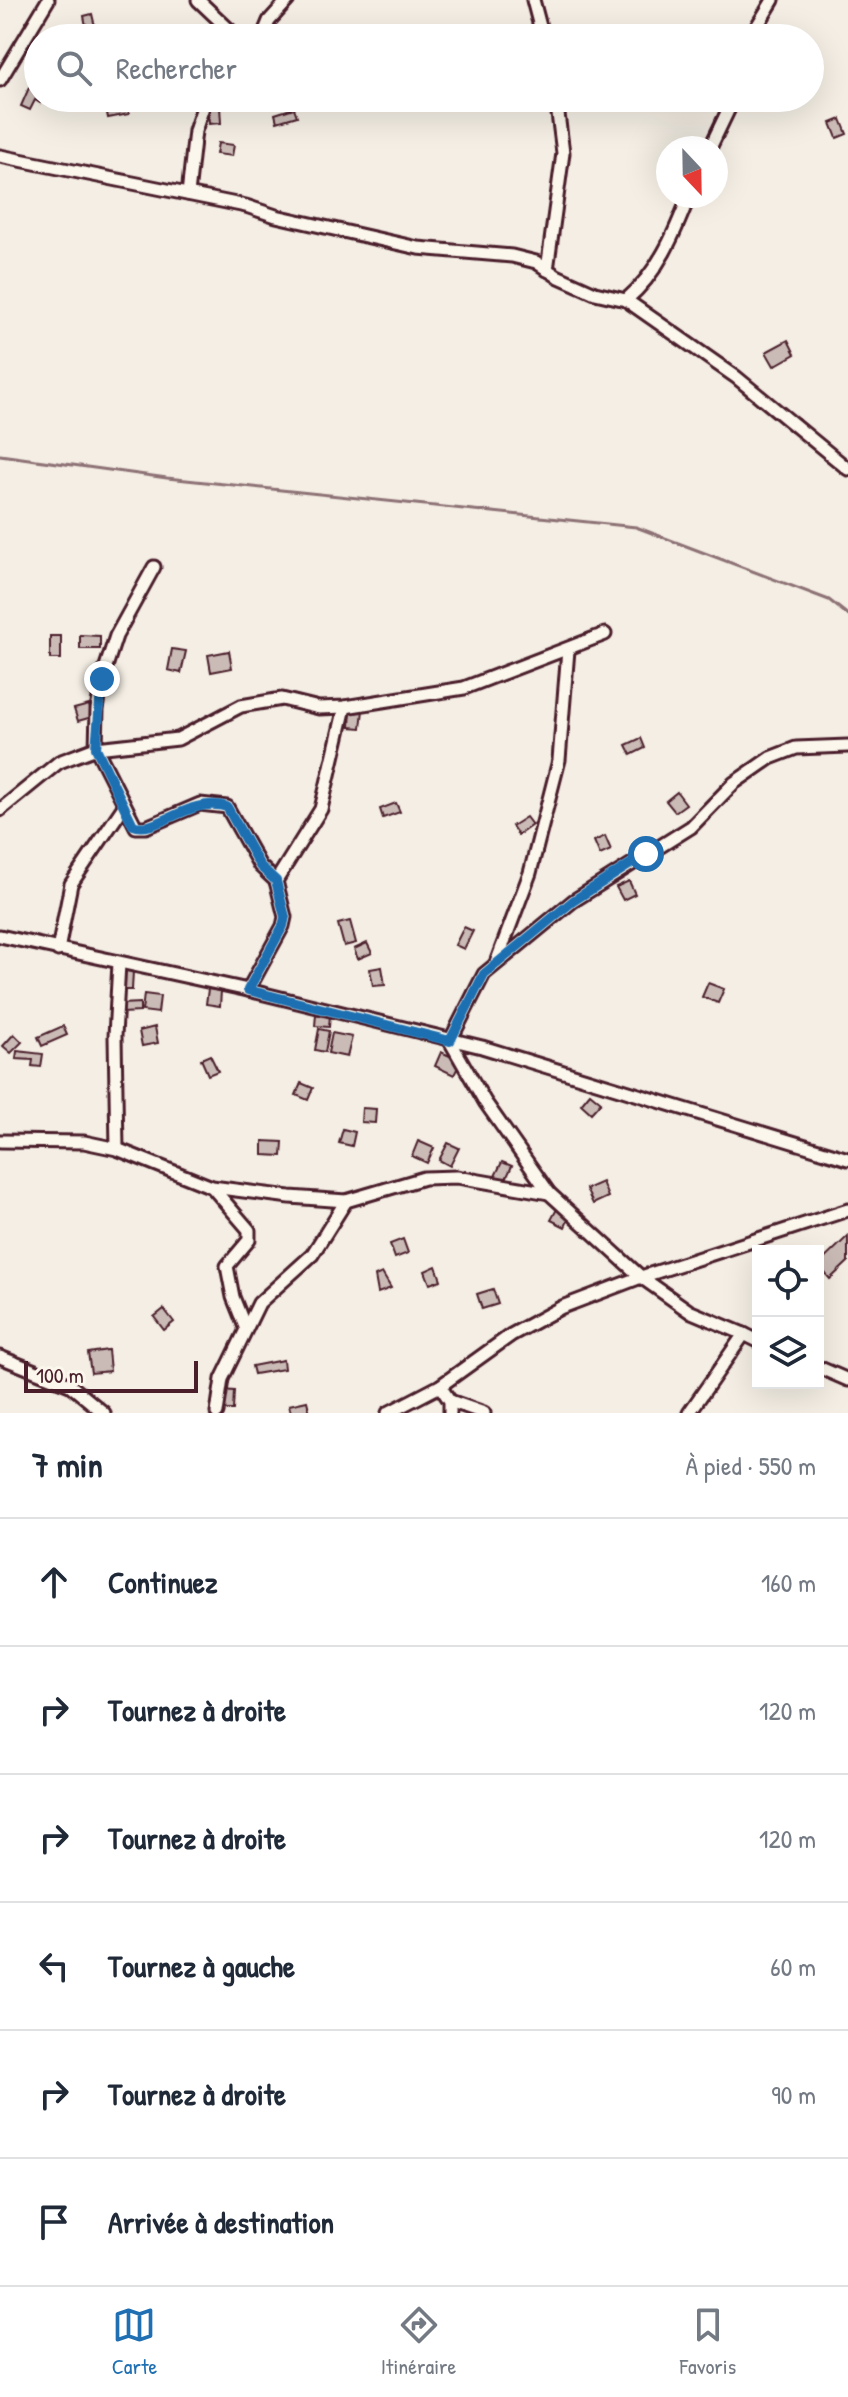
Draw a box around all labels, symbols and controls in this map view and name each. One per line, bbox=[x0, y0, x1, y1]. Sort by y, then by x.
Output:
search box bbox=[24, 24, 824, 112]
icon: search bbox=[52, 46, 96, 90]
text: Rechercher bbox=[116, 48, 237, 88]
north arrow bbox=[656, 136, 728, 208]
route end bbox=[84, 661, 120, 697]
route start bbox=[628, 836, 664, 872]
map controls bbox=[752, 1245, 824, 1389]
button: locate bbox=[752, 1245, 824, 1317]
button: layers bbox=[752, 1317, 824, 1389]
scale bar bbox=[24, 1357, 198, 1393]
text: 100 m bbox=[36, 1360, 84, 1390]
text: 7 min bbox=[32, 1442, 103, 1488]
text: À pied · 550 m bbox=[685, 1448, 816, 1483]
icon: ahead bbox=[32, 1560, 76, 1604]
text: Continuez bbox=[108, 1562, 217, 1602]
text: 160 m bbox=[761, 1565, 816, 1600]
icon: right bbox=[32, 1688, 76, 1732]
text: Tournez à droite bbox=[108, 1690, 286, 1730]
text: 120 m bbox=[759, 1693, 816, 1728]
icon: right bbox=[32, 1816, 76, 1860]
text: Tournez à droite bbox=[108, 1818, 286, 1858]
text: 120 m bbox=[759, 1821, 816, 1856]
icon: left bbox=[32, 1944, 76, 1988]
text: Tournez à gauche bbox=[108, 1946, 295, 1986]
text: 60 m bbox=[770, 1949, 816, 1984]
icon: right bbox=[32, 2072, 76, 2116]
text: Tournez à droite bbox=[108, 2074, 286, 2114]
text: 90 m bbox=[771, 2077, 816, 2112]
icon: arrive bbox=[32, 2200, 76, 2244]
text: Arrivée à destination bbox=[108, 2202, 334, 2242]
tab: Carte bbox=[112, 2303, 157, 2381]
tab: Itinéraire bbox=[381, 2303, 456, 2381]
tab: Favoris bbox=[680, 2303, 736, 2381]

